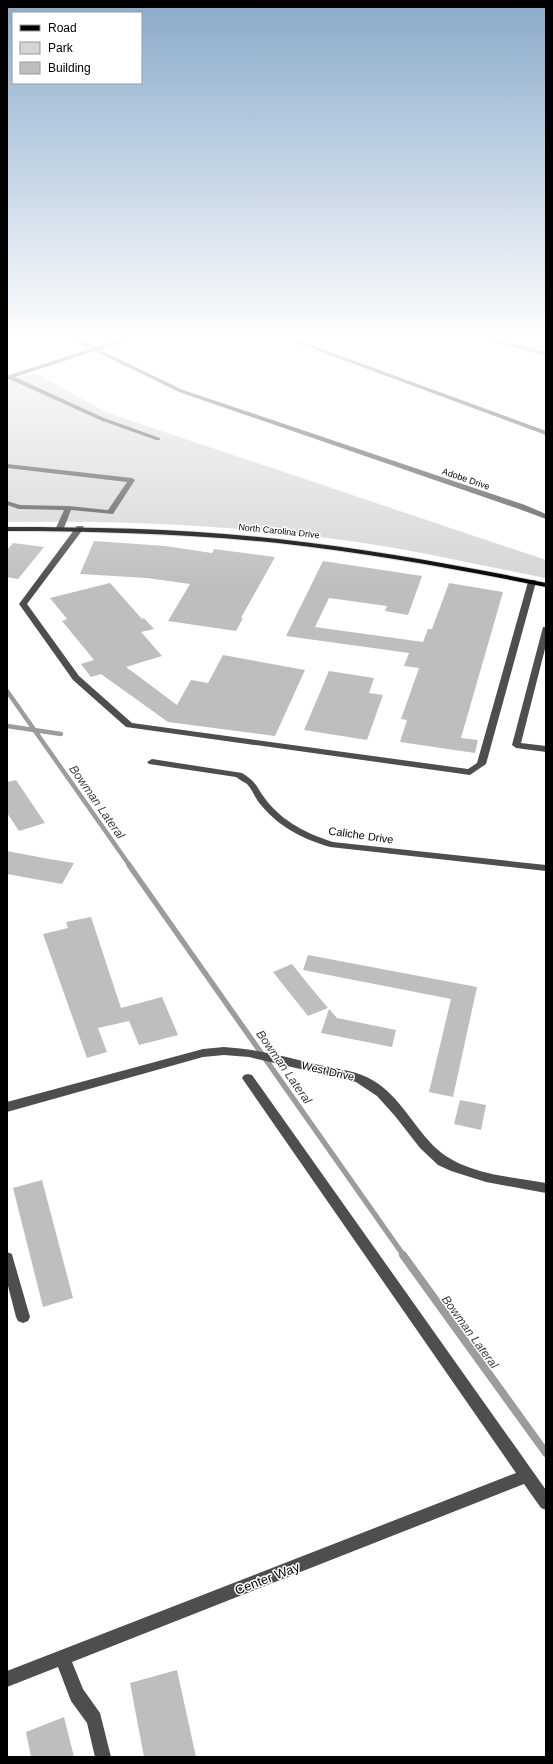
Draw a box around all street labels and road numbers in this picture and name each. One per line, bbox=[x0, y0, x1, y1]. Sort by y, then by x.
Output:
street label: Adobe Drive bbox=[441, 466, 491, 492]
street label: North Carolina Drive bbox=[238, 522, 320, 540]
street label: Caliche Drive bbox=[328, 825, 394, 845]
street label: West Drive bbox=[301, 1059, 355, 1083]
street label: Center Way bbox=[233, 1559, 302, 1598]

